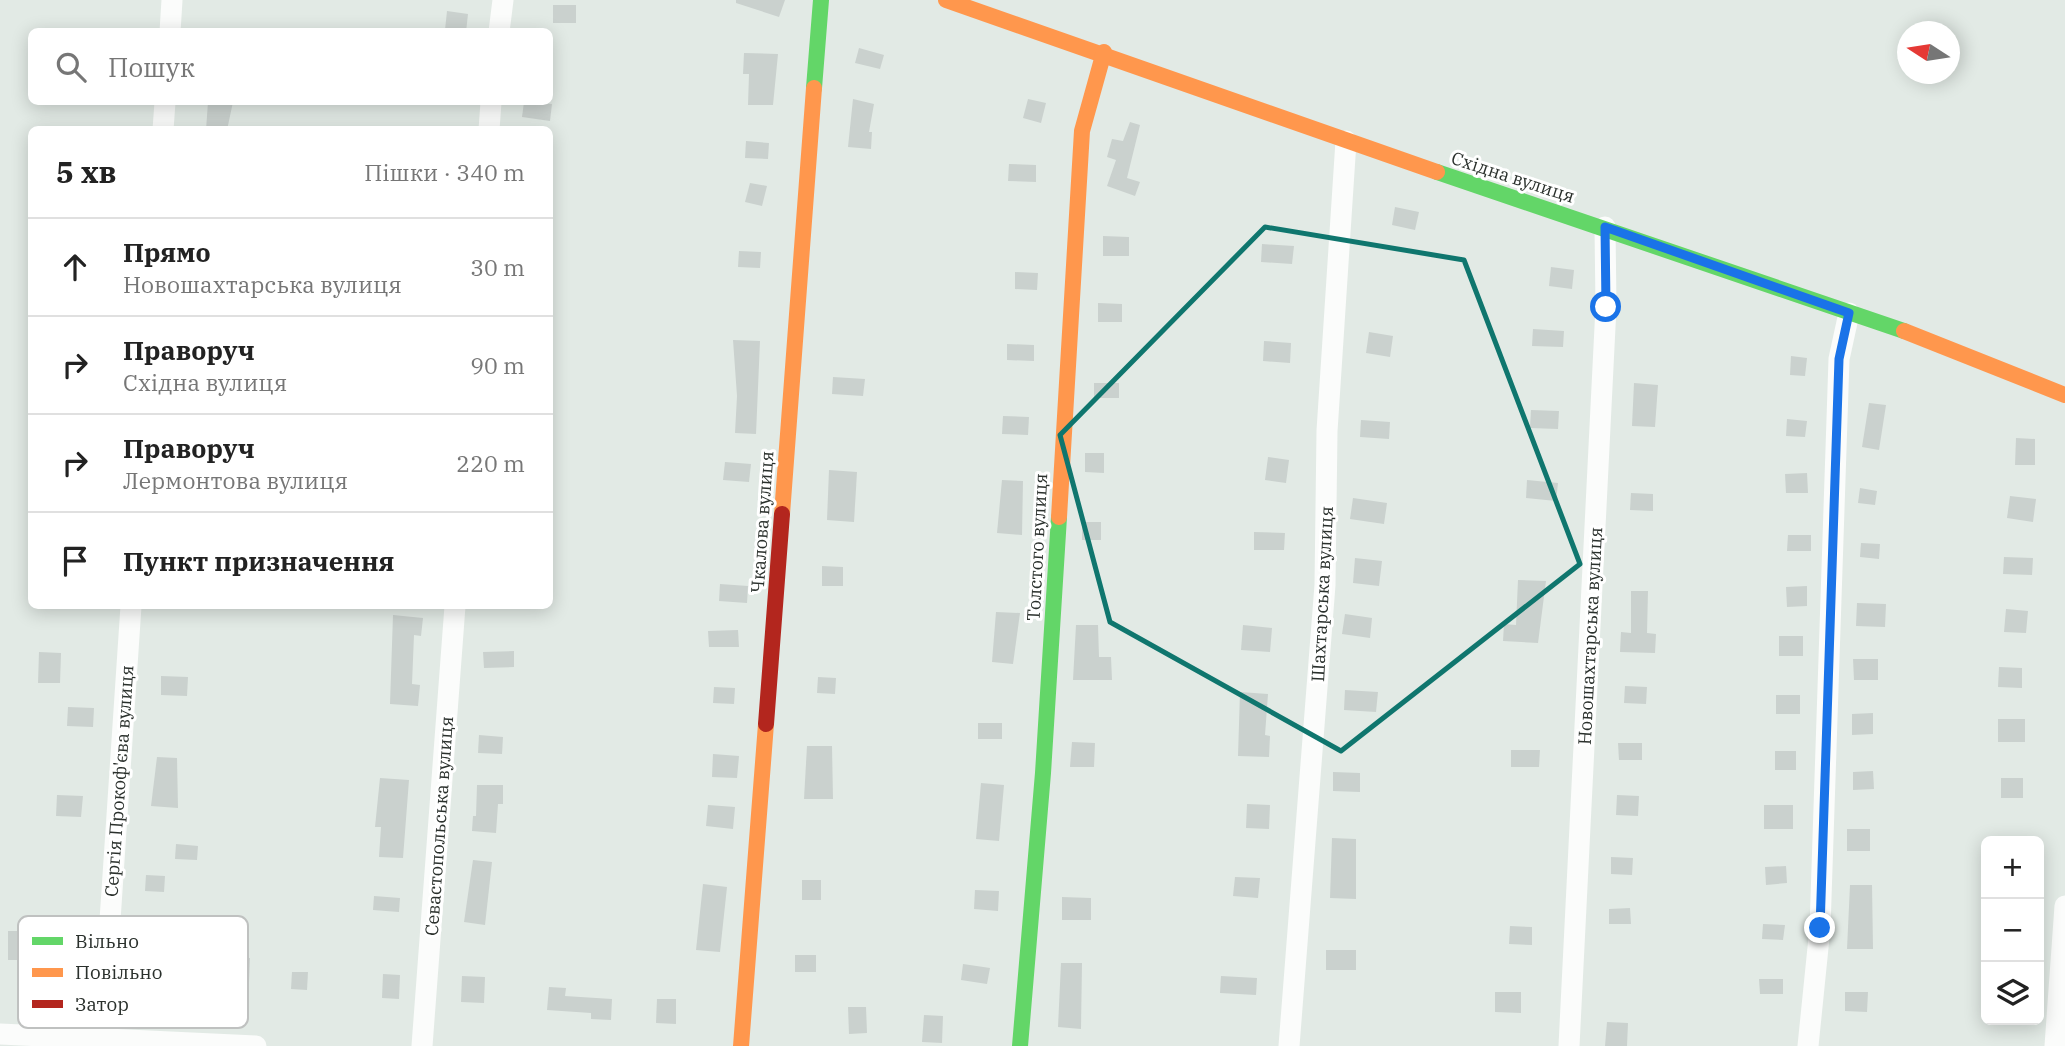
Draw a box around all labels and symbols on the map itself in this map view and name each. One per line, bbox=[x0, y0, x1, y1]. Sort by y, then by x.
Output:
north arrow bbox=[1897, 21, 1960, 84]
street label: Східна вулиця bbox=[1448, 146, 1578, 208]
route start bbox=[1590, 291, 1621, 322]
street label: Чкалова вулиця bbox=[746, 450, 778, 594]
street label: Толстого вулиця bbox=[1022, 473, 1052, 621]
street label: Шахтарська вулиця bbox=[1306, 505, 1338, 683]
street label: Новошахтарська вулиця bbox=[1573, 526, 1607, 746]
street label: Сергія Прокоф'єва вулиця bbox=[99, 664, 139, 898]
street label: Севастопольська вулиця bbox=[420, 715, 458, 937]
route end bbox=[1804, 912, 1835, 943]
legend bbox=[18, 916, 248, 1028]
text: Вільно bbox=[75, 929, 139, 953]
text: Повільно bbox=[75, 960, 162, 984]
text: Затор bbox=[75, 992, 129, 1016]

